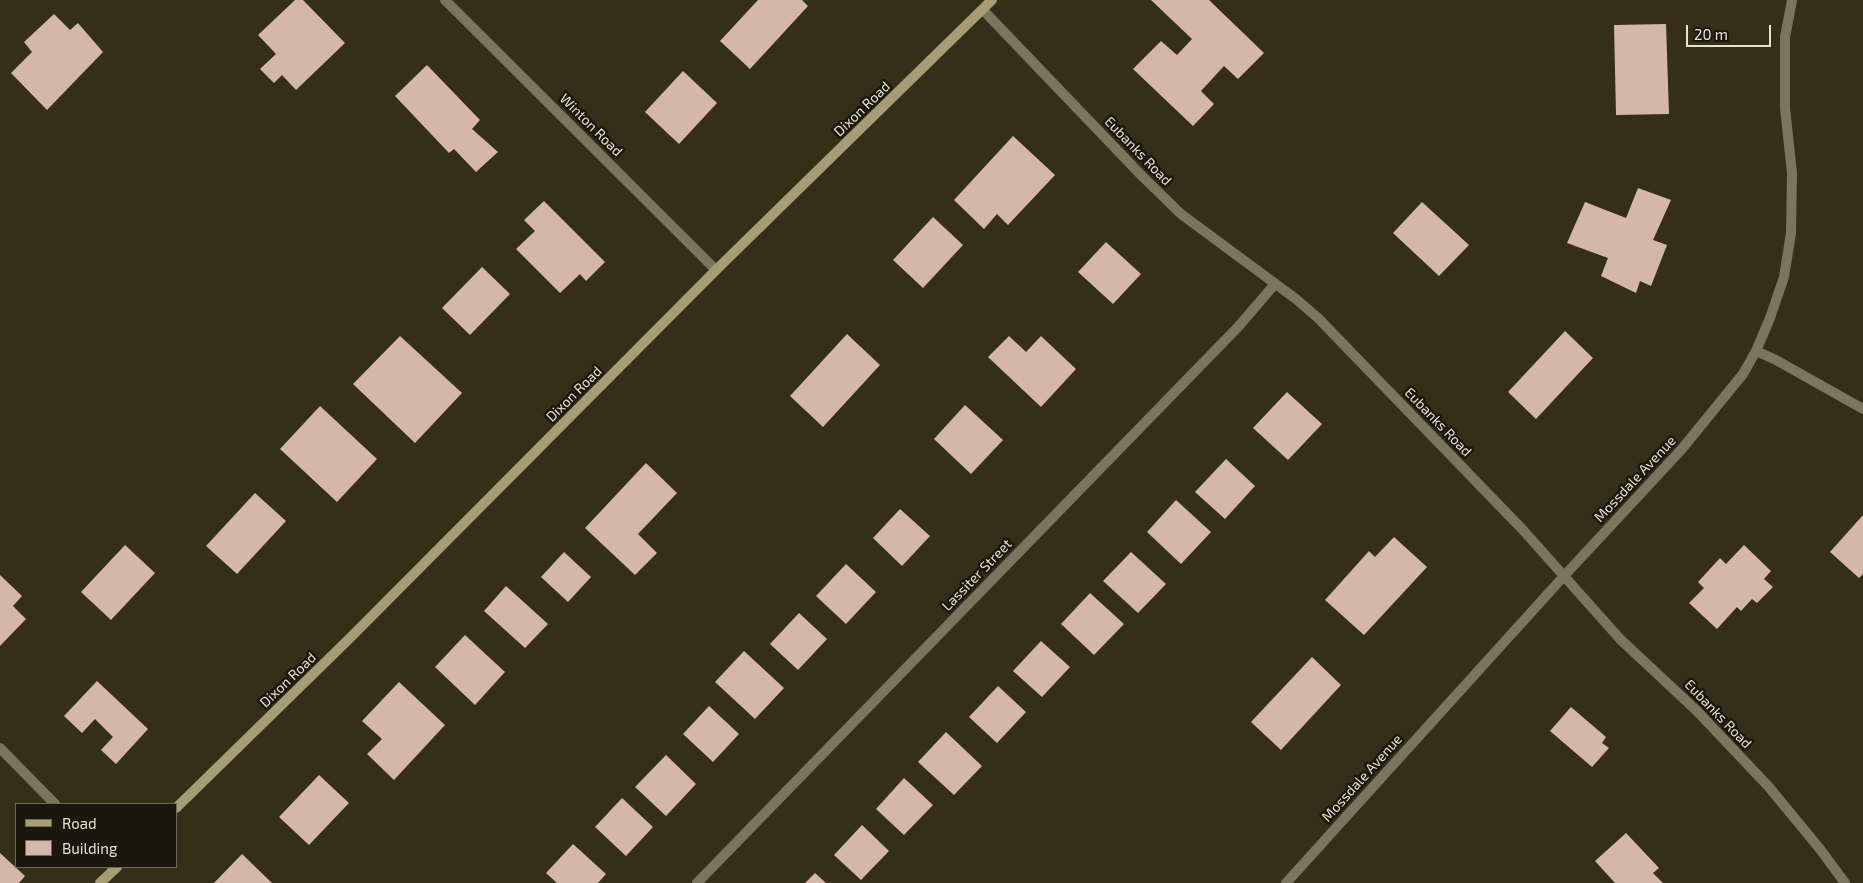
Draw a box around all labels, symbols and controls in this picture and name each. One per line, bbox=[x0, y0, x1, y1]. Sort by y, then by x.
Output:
scale bar bbox=[1688, 15, 1773, 47]
text: 20 m bbox=[1694, 25, 1728, 43]
street label: Dixon Road bbox=[830, 78, 894, 140]
street label: Winton Road bbox=[556, 90, 626, 160]
street label: Eubanks Road bbox=[1101, 113, 1175, 189]
street label: Dixon Road bbox=[543, 363, 605, 425]
street label: Eubanks Road bbox=[1401, 384, 1475, 460]
street label: Mossdale Avenue bbox=[1591, 432, 1679, 526]
street label: Lassiter Street bbox=[939, 536, 1015, 614]
street label: Dixon Road bbox=[256, 649, 320, 711]
street label: Eubanks Road bbox=[1681, 676, 1755, 752]
street label: Mossdale Avenue bbox=[1318, 731, 1406, 825]
legend bbox=[15, 803, 178, 868]
text: Road bbox=[62, 814, 97, 832]
text: Building bbox=[62, 839, 117, 857]

